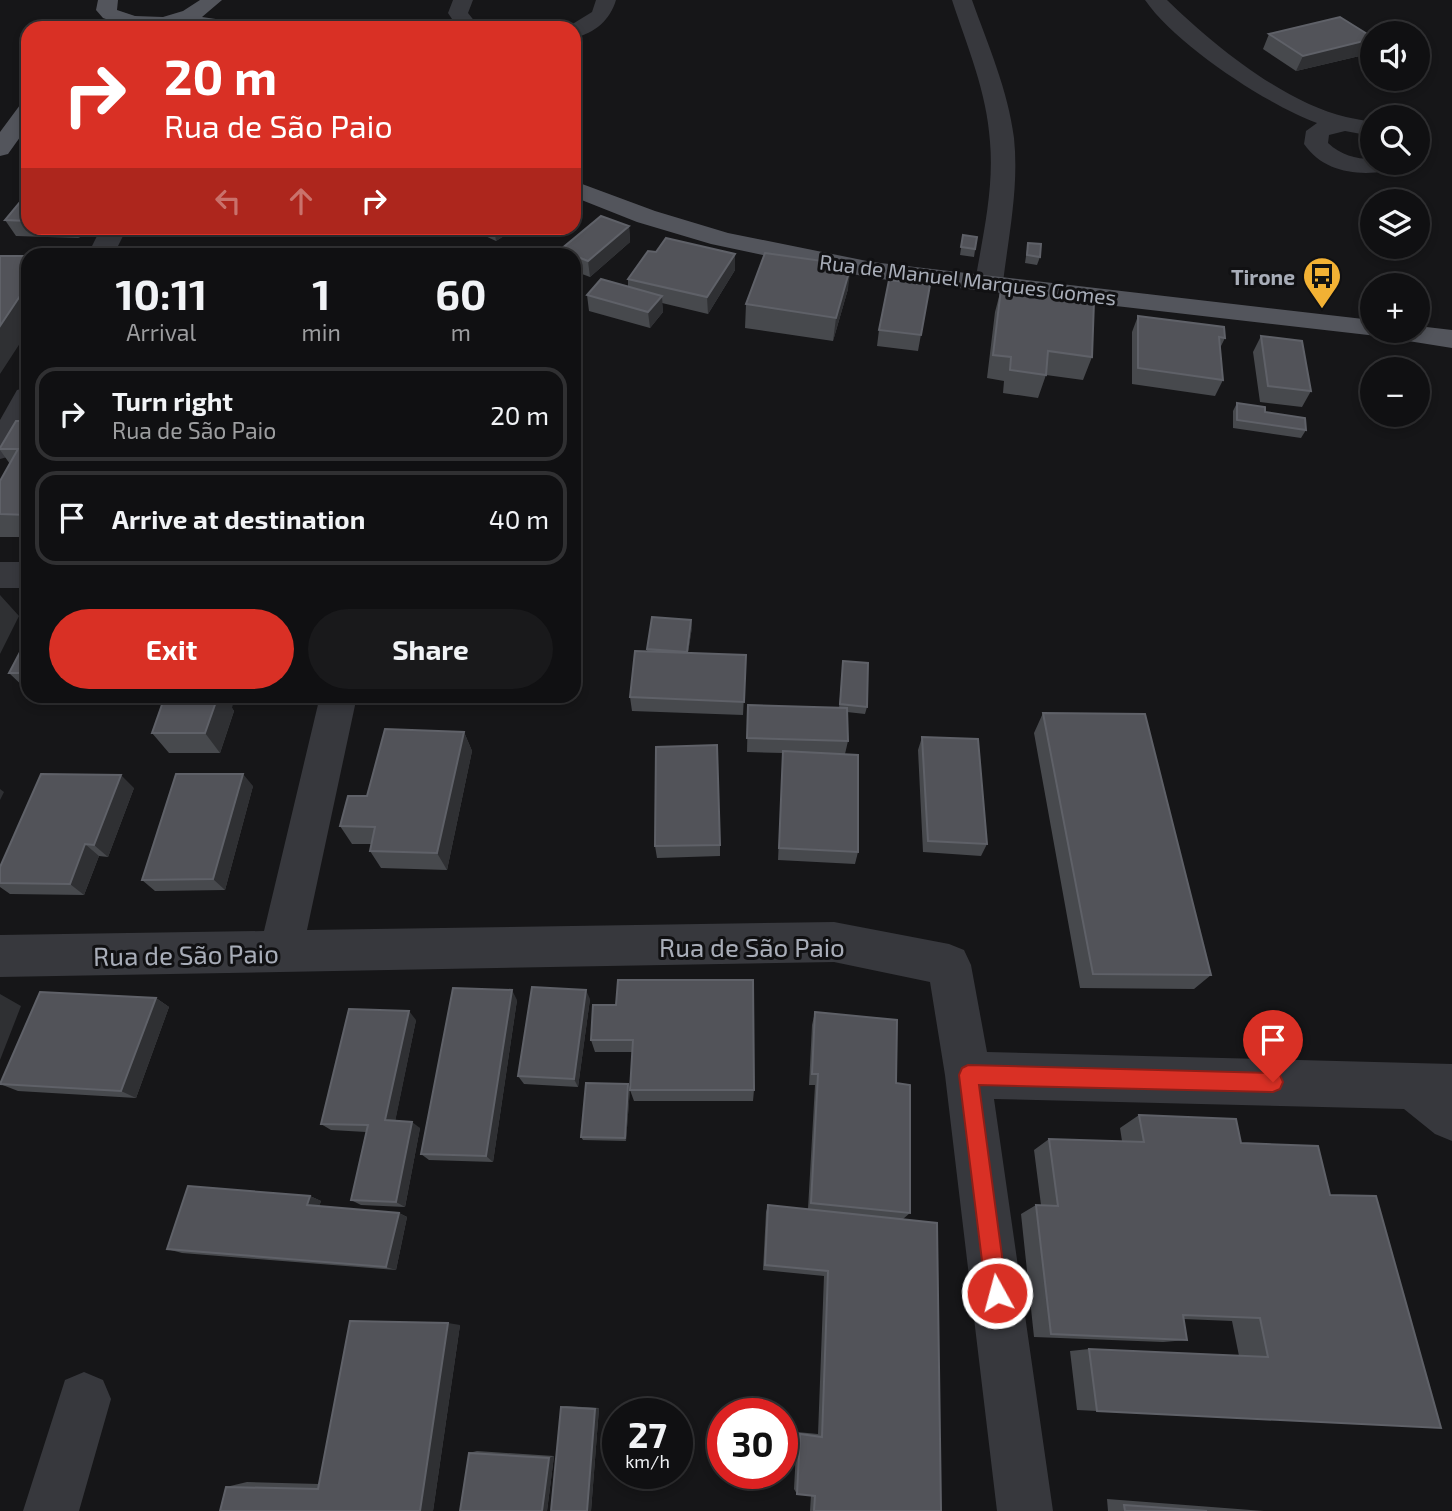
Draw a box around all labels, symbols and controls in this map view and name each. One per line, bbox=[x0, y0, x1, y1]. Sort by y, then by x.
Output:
map controls bbox=[1360, 21, 1430, 427]
button: sound bbox=[1360, 21, 1430, 91]
text: 20 m bbox=[164, 46, 277, 105]
icon: right bbox=[49, 49, 140, 140]
button: search bbox=[1360, 105, 1430, 175]
text: Rua de São Paio bbox=[164, 106, 393, 144]
icon: left bbox=[209, 182, 247, 220]
icon: ahead bbox=[282, 182, 320, 220]
icon: right bbox=[355, 182, 393, 220]
button: layers bbox=[1360, 189, 1430, 259]
street label: Rua de Manuel Marques Gomes bbox=[818, 248, 1118, 310]
bus stop icon: Tirone bbox=[1301, 255, 1343, 310]
place label: Tirone bbox=[1231, 264, 1295, 289]
text: 10:11 bbox=[115, 268, 207, 318]
text: 1 bbox=[312, 268, 330, 318]
text: 60 bbox=[435, 268, 487, 318]
button: + bbox=[1360, 273, 1430, 343]
text: Arrival bbox=[126, 318, 196, 346]
text: min bbox=[302, 318, 341, 346]
text: m bbox=[451, 318, 471, 346]
button: − bbox=[1360, 357, 1430, 427]
text: Turn right bbox=[112, 385, 233, 416]
icon: right bbox=[53, 395, 91, 433]
text: 20 m bbox=[490, 399, 549, 430]
text: Rua de São Paio bbox=[112, 416, 276, 444]
icon: arrive bbox=[53, 499, 91, 537]
text: Arrive at destination bbox=[112, 503, 365, 534]
text: 40 m bbox=[489, 503, 549, 534]
button: Exit bbox=[49, 609, 294, 689]
button: Share bbox=[308, 609, 553, 689]
street label: Rua de São Paio bbox=[659, 931, 845, 962]
street label: Rua de São Paio bbox=[93, 937, 279, 971]
pin bbox=[1243, 1010, 1303, 1082]
icon: arrive bbox=[1254, 1021, 1292, 1059]
position arrow bbox=[960, 1256, 1034, 1330]
speed limit sign: 30 bbox=[707, 1398, 798, 1489]
text: 27 bbox=[628, 1413, 667, 1455]
text: km/h bbox=[625, 1450, 670, 1472]

